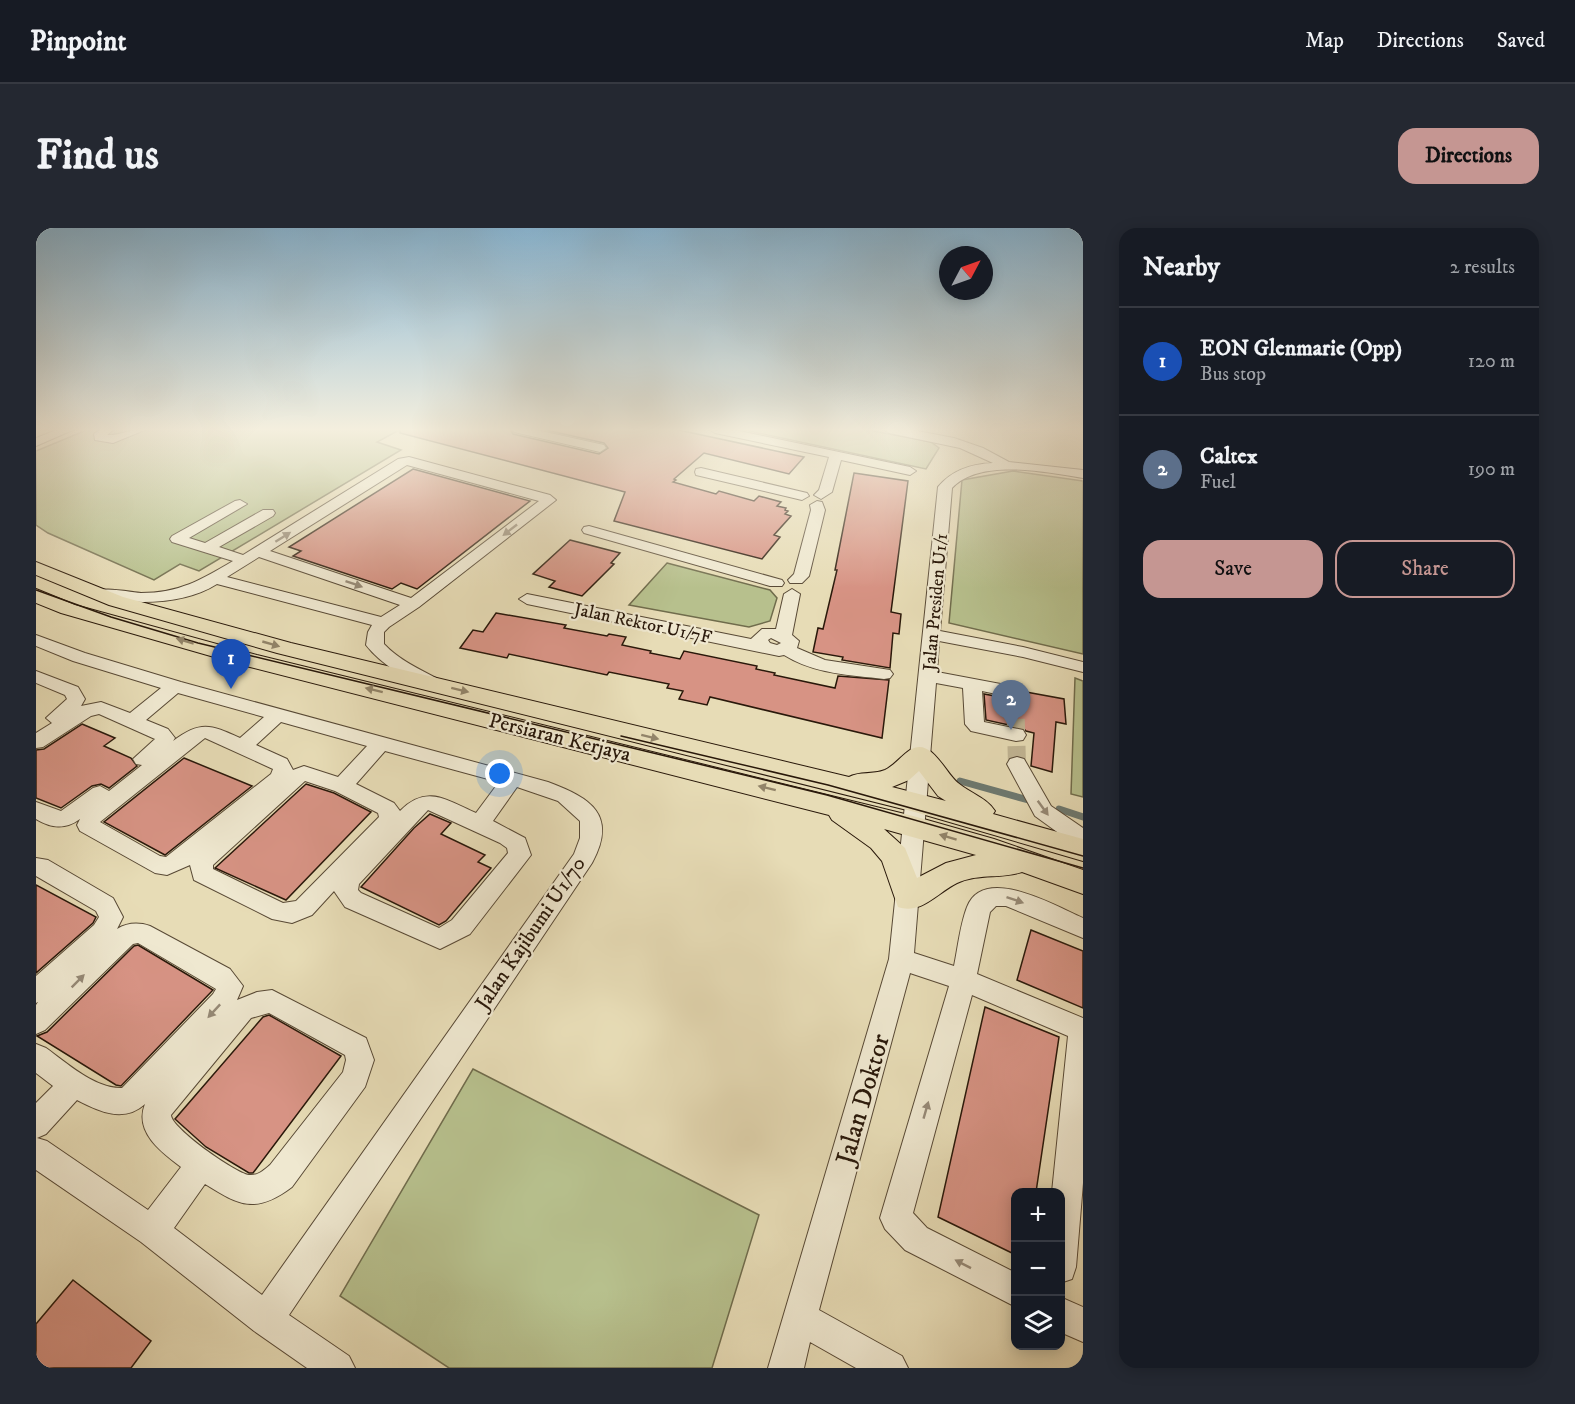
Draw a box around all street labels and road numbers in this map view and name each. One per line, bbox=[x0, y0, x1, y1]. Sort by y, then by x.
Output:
street label: Jalan Presiden U1/1 bbox=[919, 532, 953, 674]
street label: Jalan Rektor U1/7F bbox=[570, 598, 714, 649]
street label: Persiaran Kerjaya bbox=[486, 708, 634, 768]
street label: Jalan Kajibumi U1/70 bbox=[469, 852, 592, 1017]
street label: Jalan Doktor bbox=[829, 1030, 898, 1170]

